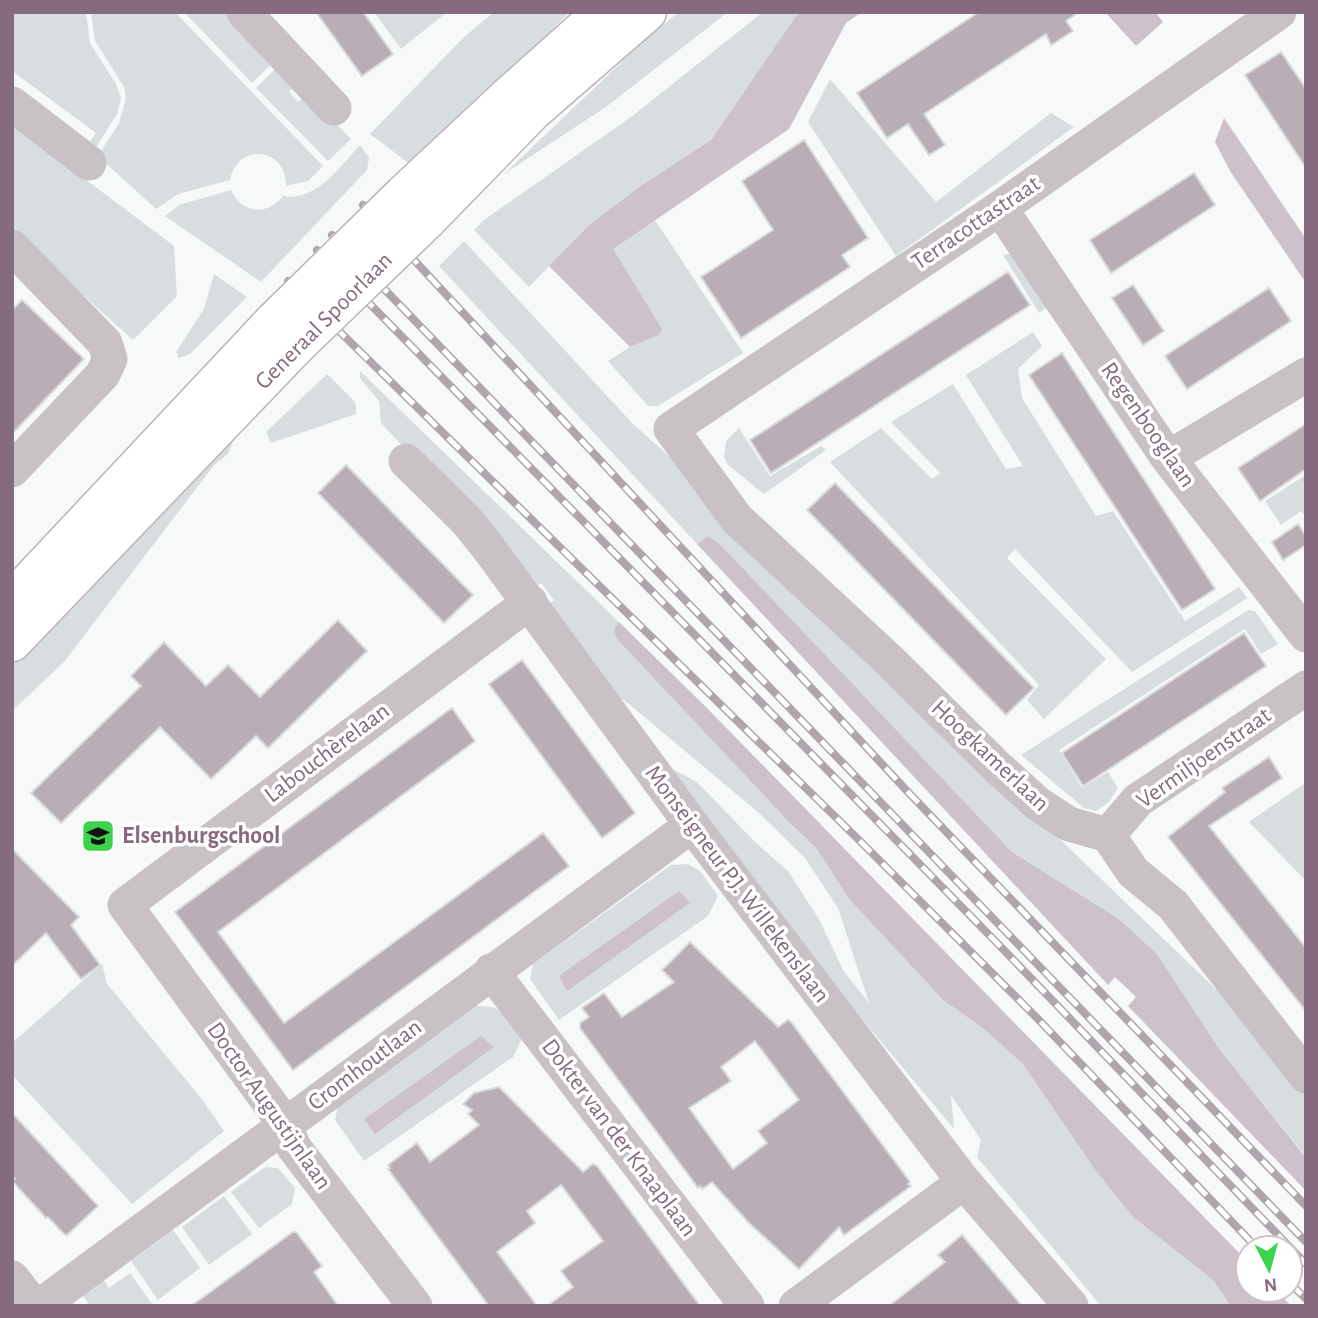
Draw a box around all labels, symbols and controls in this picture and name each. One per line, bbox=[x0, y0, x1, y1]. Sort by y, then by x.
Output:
street label: Terracottastraat bbox=[908, 171, 1045, 275]
street label: Generaal Spoorlaan bbox=[251, 248, 397, 394]
street label: Regenbooglaan bbox=[1096, 358, 1200, 492]
street label: Hoogkamerlaan bbox=[927, 696, 1053, 816]
street label: Labouchèrelaan bbox=[260, 699, 394, 807]
street label: Vermiljoenstraat bbox=[1133, 703, 1276, 813]
street label: Monseigneur P.J. Willekenslaan bbox=[640, 761, 834, 1007]
school or university icon: Elsenburgschool bbox=[79, 817, 117, 855]
place label: Elsenburgschool bbox=[122, 824, 280, 848]
street label: Cromhoutlaan bbox=[304, 1015, 426, 1115]
street label: Doctor Augustijnlaan bbox=[202, 1018, 336, 1194]
street label: Dokter van der Knaaplaan bbox=[537, 1035, 701, 1241]
north arrow bbox=[1234, 1234, 1304, 1304]
text: N bbox=[1263, 1274, 1278, 1295]

